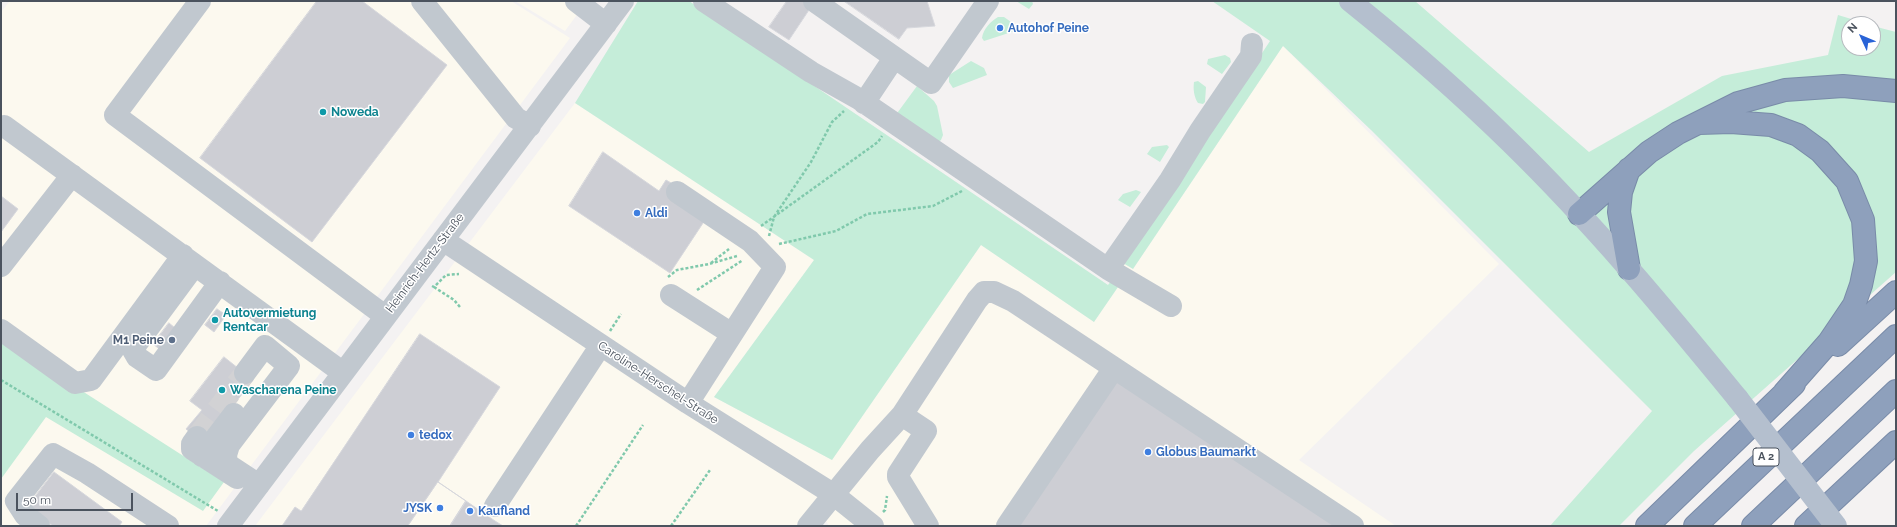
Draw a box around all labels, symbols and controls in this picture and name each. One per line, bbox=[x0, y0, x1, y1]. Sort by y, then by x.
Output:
north arrow bbox=[1841, 16, 1881, 56]
text: N bbox=[1845, 20, 1860, 36]
place label: Autohof Peine bbox=[1008, 21, 1089, 35]
marker: Autohof Peine bbox=[995, 23, 1005, 33]
place label: Noweda bbox=[331, 105, 379, 119]
marker: Noweda bbox=[318, 107, 328, 117]
place label: Aldi bbox=[645, 206, 668, 220]
marker: Aldi bbox=[632, 208, 642, 218]
street label: Heinrich-Hertz-Straße bbox=[383, 210, 467, 316]
place label: Autovermietung Rentcar bbox=[223, 306, 316, 334]
marker: Autovermietung Rentcar bbox=[210, 315, 220, 325]
place label: M1 Peine bbox=[113, 333, 164, 347]
marker: M1 Peine bbox=[167, 335, 177, 345]
street label: Caroline-Herschel-Straße bbox=[595, 339, 721, 427]
place label: Wascharena Peine bbox=[230, 383, 336, 397]
marker: Wascharena Peine bbox=[217, 385, 227, 395]
place label: tedox bbox=[419, 428, 452, 442]
marker: tedox bbox=[406, 430, 416, 440]
place label: Globus Baumarkt bbox=[1156, 445, 1256, 459]
marker: Globus Baumarkt bbox=[1143, 447, 1153, 457]
road number: A 2 bbox=[1753, 448, 1779, 466]
scale bar bbox=[18, 485, 135, 511]
text: 50 m bbox=[23, 493, 51, 507]
place label: JYSK bbox=[403, 501, 432, 515]
marker: JYSK bbox=[435, 503, 445, 513]
place label: Kaufland bbox=[478, 504, 530, 518]
marker: Kaufland bbox=[465, 506, 475, 516]

